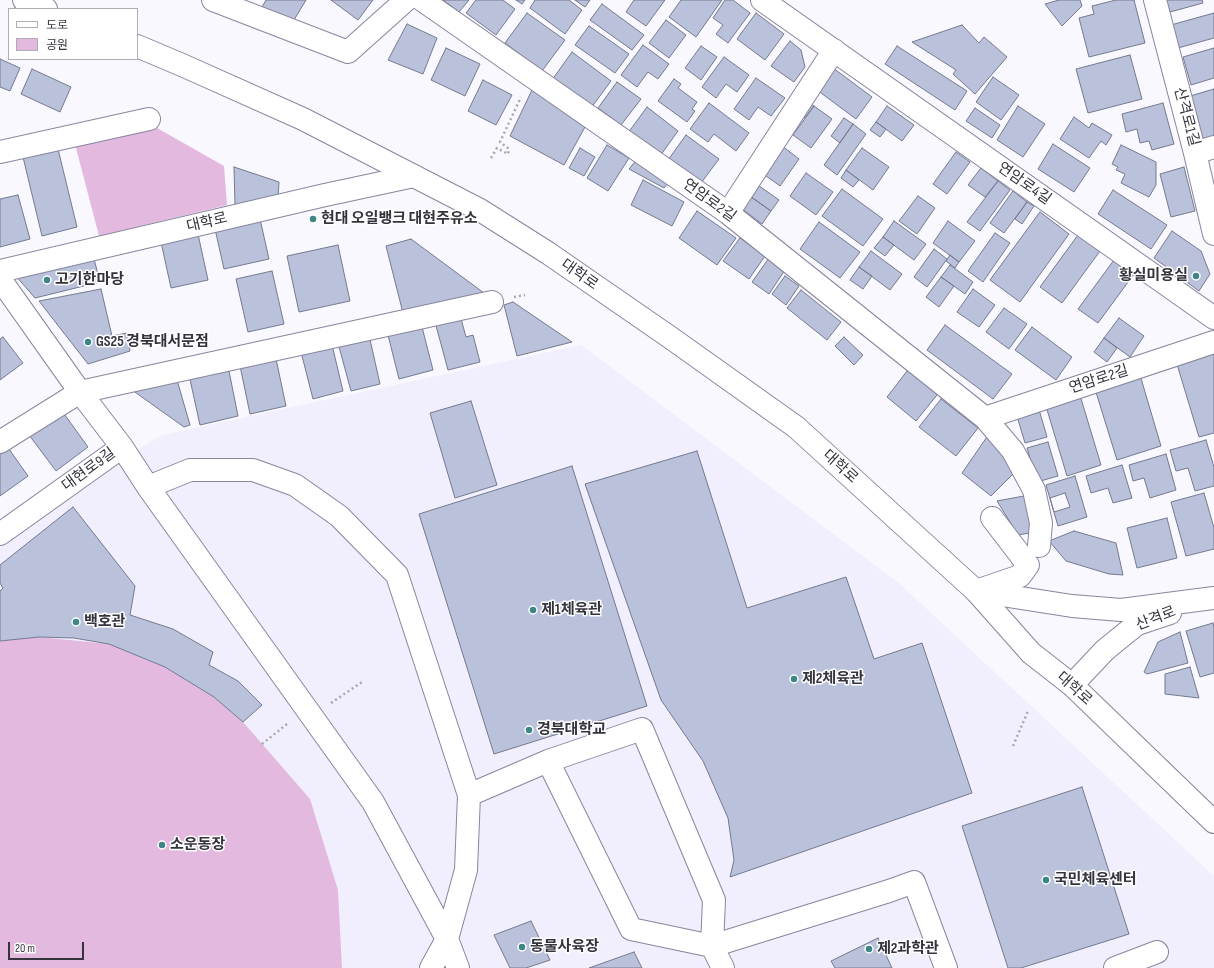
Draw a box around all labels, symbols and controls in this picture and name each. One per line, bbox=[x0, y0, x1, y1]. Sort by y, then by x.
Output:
legend bbox=[8, 8, 138, 60]
text: 도로 bbox=[46, 18, 68, 33]
text: 공원 bbox=[46, 38, 68, 53]
street label: 산격로1길 bbox=[1169, 85, 1203, 149]
street label: 연암로4길 bbox=[994, 159, 1054, 209]
street label: 연암로2길 bbox=[679, 176, 739, 226]
street label: 대학로 bbox=[185, 210, 229, 236]
place label: 현대 오일뱅크 대현주유소 bbox=[321, 210, 477, 228]
marker: 현대 오일뱅크 대현주유소 bbox=[308, 214, 318, 224]
street label: 대학로 bbox=[557, 256, 601, 294]
place label: 황실미용실 bbox=[1119, 267, 1188, 285]
place label: 고기한마당 bbox=[55, 271, 124, 289]
marker: 황실미용실 bbox=[1191, 271, 1201, 281]
marker: 고기한마당 bbox=[42, 275, 52, 285]
place label: GS25 경북대서문점 bbox=[96, 333, 209, 351]
marker: GS25 경북대서문점 bbox=[83, 337, 93, 347]
street label: 연암로2길 bbox=[1067, 362, 1131, 398]
street label: 대현로9길 bbox=[59, 445, 119, 495]
street label: 대학로 bbox=[819, 446, 861, 488]
place label: 제1체육관 bbox=[541, 601, 602, 619]
street label: 산격로 bbox=[1133, 603, 1179, 635]
marker: 제1체육관 bbox=[528, 605, 538, 615]
place label: 백호관 bbox=[84, 613, 125, 631]
marker: 백호관 bbox=[71, 617, 81, 627]
street label: 대학로 bbox=[1053, 668, 1095, 710]
place label: 제2체육관 bbox=[802, 670, 864, 688]
marker: 제2체육관 bbox=[789, 674, 799, 684]
place label: 경북대학교 bbox=[537, 721, 606, 739]
marker: 경북대학교 bbox=[524, 725, 534, 735]
place label: 소운동장 bbox=[170, 836, 225, 854]
marker: 소운동장 bbox=[157, 840, 167, 850]
place label: 국민체육센터 bbox=[1054, 871, 1137, 889]
marker: 국민체육센터 bbox=[1041, 875, 1051, 885]
scale bar bbox=[10, 934, 86, 960]
place label: 동물사육장 bbox=[530, 938, 599, 956]
place label: 제2과학관 bbox=[877, 940, 939, 958]
text: 20 m bbox=[15, 941, 35, 956]
marker: 동물사육장 bbox=[517, 942, 527, 952]
marker: 제2과학관 bbox=[864, 944, 874, 954]

